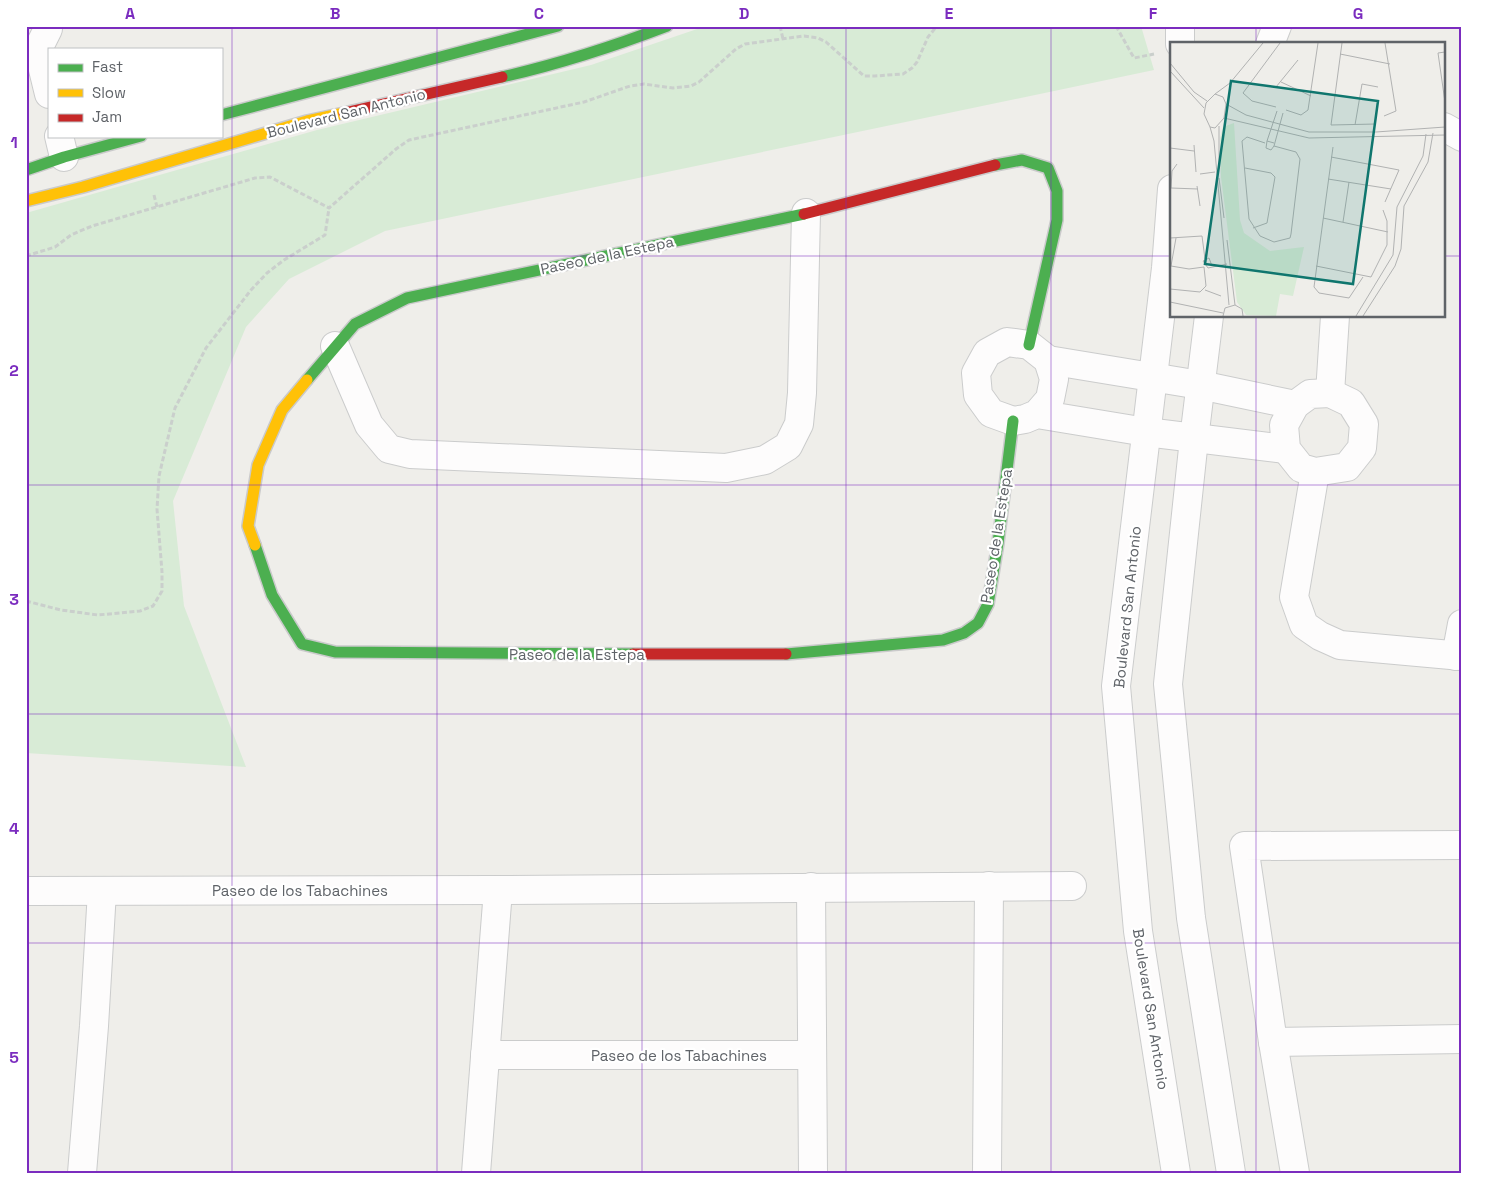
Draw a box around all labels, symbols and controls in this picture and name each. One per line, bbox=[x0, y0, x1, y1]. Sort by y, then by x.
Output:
text: A bbox=[125, 3, 135, 24]
text: B bbox=[330, 3, 340, 24]
text: C bbox=[534, 3, 544, 24]
text: D bbox=[739, 3, 749, 24]
text: E bbox=[945, 3, 954, 24]
text: F bbox=[1149, 3, 1158, 24]
text: G bbox=[1353, 3, 1363, 24]
inset map bbox=[1170, 42, 1446, 318]
legend bbox=[48, 48, 222, 138]
text: Fast bbox=[92, 57, 123, 76]
text: Slow bbox=[92, 83, 126, 102]
street label: Boulevard San Antonio bbox=[265, 84, 427, 142]
text: Jam bbox=[92, 107, 122, 126]
text: 1 bbox=[10, 132, 18, 153]
street label: Paseo de la Estepa bbox=[539, 232, 676, 278]
text: 2 bbox=[9, 360, 19, 381]
street label: Paseo de la Estepa bbox=[976, 467, 1016, 605]
street label: Boulevard San Antonio bbox=[1109, 525, 1145, 689]
text: 3 bbox=[9, 589, 19, 610]
street label: Paseo de la Estepa bbox=[509, 645, 645, 664]
text: 4 bbox=[9, 818, 19, 839]
street label: Paseo de los Tabachines bbox=[212, 881, 388, 900]
street label: Boulevard San Antonio bbox=[1129, 927, 1173, 1091]
street label: Paseo de los Tabachines bbox=[591, 1046, 767, 1065]
text: 5 bbox=[9, 1047, 19, 1068]

